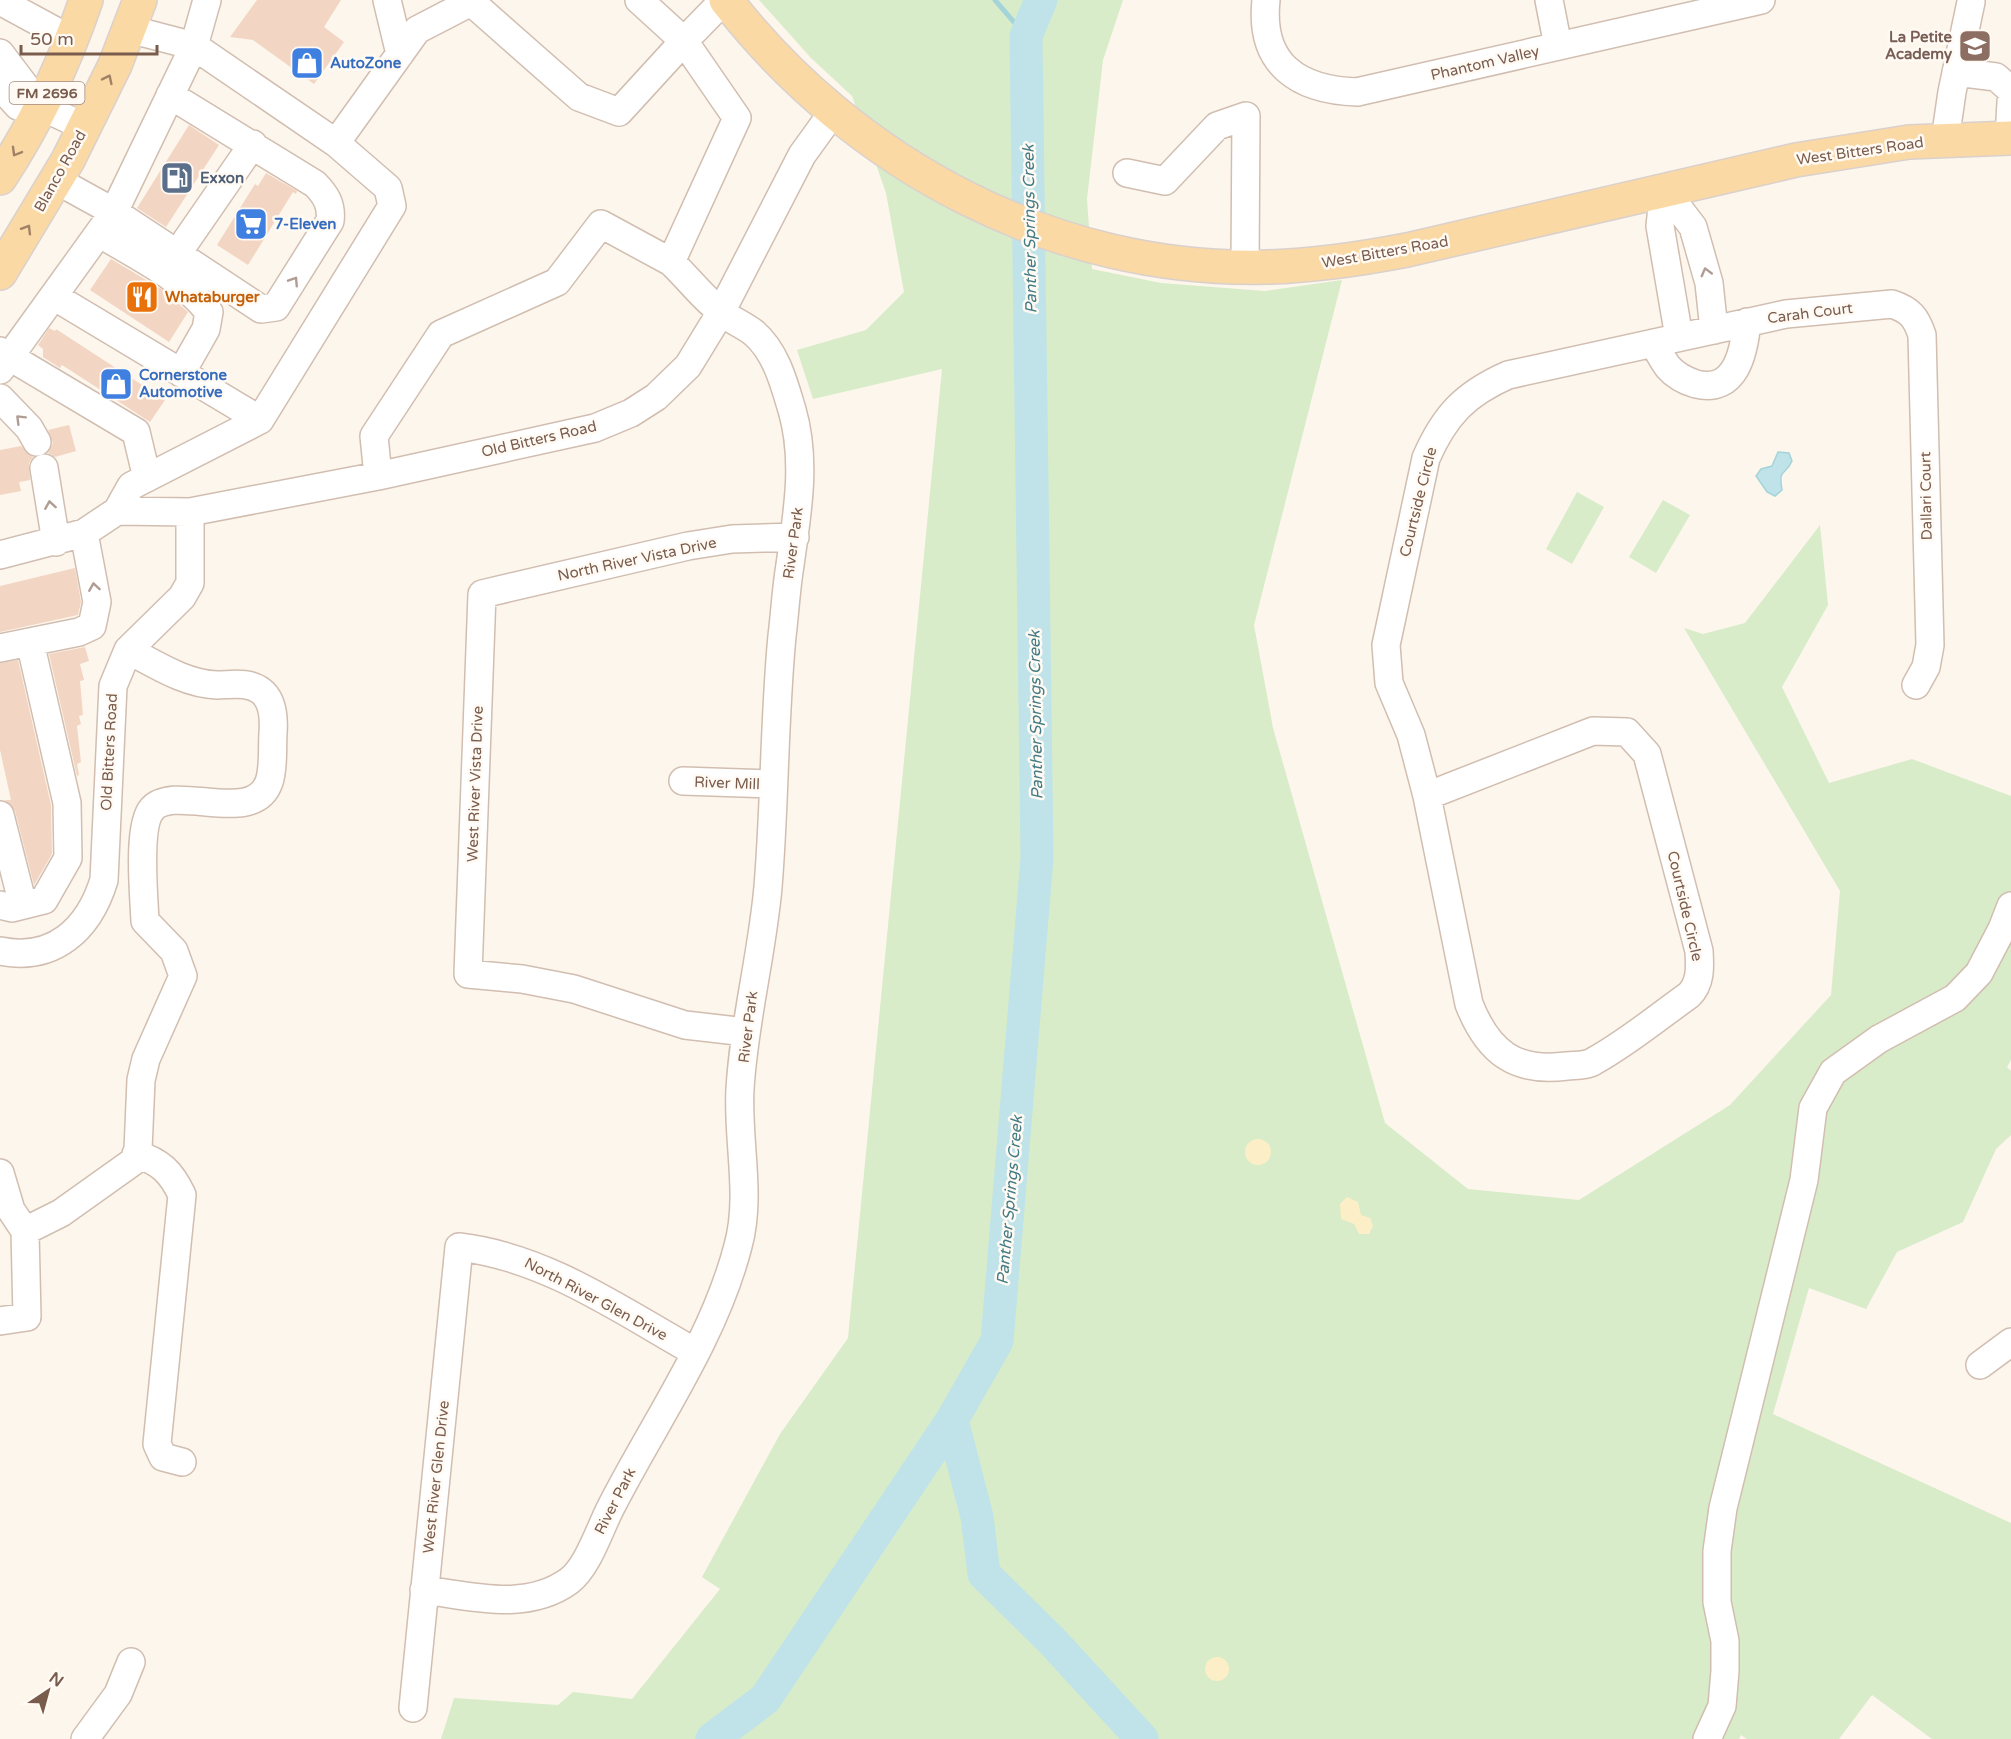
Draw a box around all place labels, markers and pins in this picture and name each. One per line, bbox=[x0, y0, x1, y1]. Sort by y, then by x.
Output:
place label: La Petite Academy bbox=[1885, 28, 1952, 64]
school or university icon: La Petite Academy bbox=[1957, 28, 1993, 64]
shop icon: AutoZone bbox=[289, 45, 325, 81]
place label: AutoZone bbox=[330, 54, 402, 72]
fuel station icon: Exxon bbox=[159, 160, 195, 196]
place label: Exxon bbox=[200, 169, 244, 187]
supermarket icon: 7-Eleven bbox=[233, 206, 269, 242]
place label: 7-Eleven bbox=[274, 215, 336, 233]
restaurant icon: Whataburger bbox=[124, 279, 160, 315]
place label: Whataburger bbox=[165, 288, 260, 307]
shop icon: Cornerstone Automotive bbox=[98, 366, 134, 402]
place label: Cornerstone Automotive bbox=[139, 366, 227, 401]

